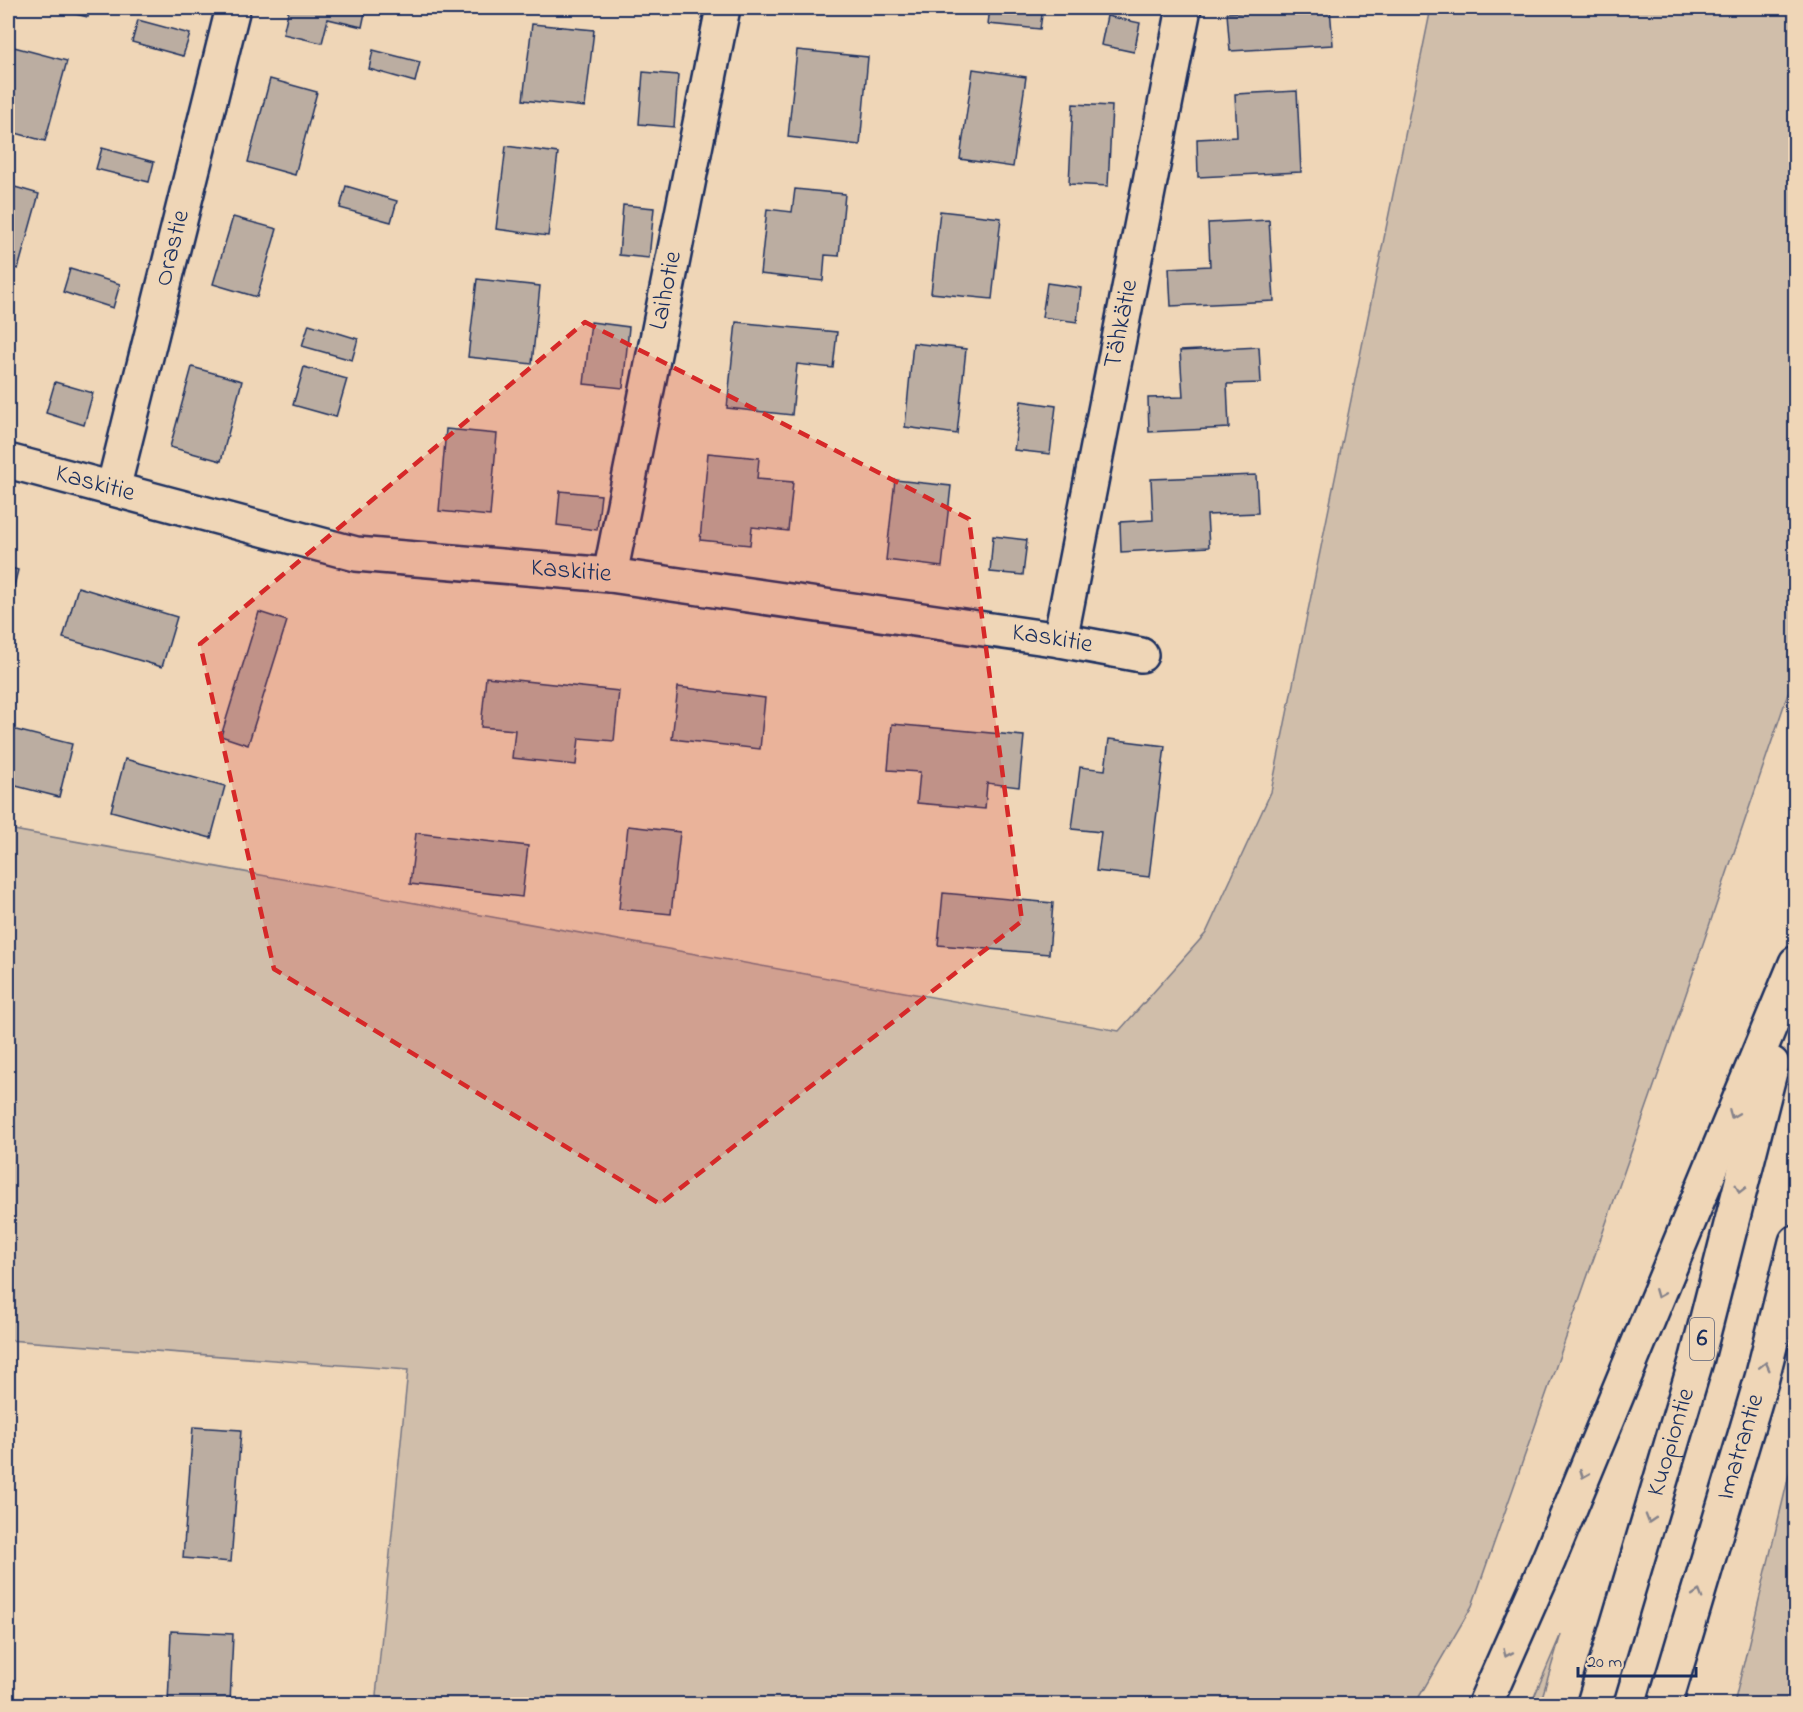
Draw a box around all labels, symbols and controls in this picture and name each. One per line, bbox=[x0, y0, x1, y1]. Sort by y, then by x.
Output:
street label: Orastie bbox=[145, 206, 201, 291]
street label: Laihotie bbox=[640, 248, 693, 333]
street label: Tähkätie bbox=[1095, 276, 1149, 372]
street label: Kaskitie bbox=[51, 455, 139, 513]
street label: Kaskitie bbox=[529, 550, 613, 594]
street label: Kaskitie bbox=[1009, 614, 1096, 665]
one-way arrow bbox=[1728, 1108, 1740, 1119]
one-way arrow bbox=[1735, 1184, 1748, 1194]
one-way arrow bbox=[1654, 1288, 1666, 1299]
road number: 6 bbox=[1690, 1318, 1714, 1360]
one-way arrow bbox=[1757, 1362, 1770, 1372]
street label: Kuopiontie bbox=[1638, 1383, 1706, 1501]
street label: Imatrantie bbox=[1708, 1389, 1775, 1505]
one-way arrow bbox=[1579, 1468, 1591, 1479]
one-way arrow bbox=[1645, 1513, 1657, 1524]
one-way arrow bbox=[1691, 1589, 1703, 1600]
scale bar bbox=[1578, 1640, 1696, 1678]
one-way arrow bbox=[1502, 1647, 1514, 1658]
text: 20 m bbox=[1587, 1650, 1622, 1676]

